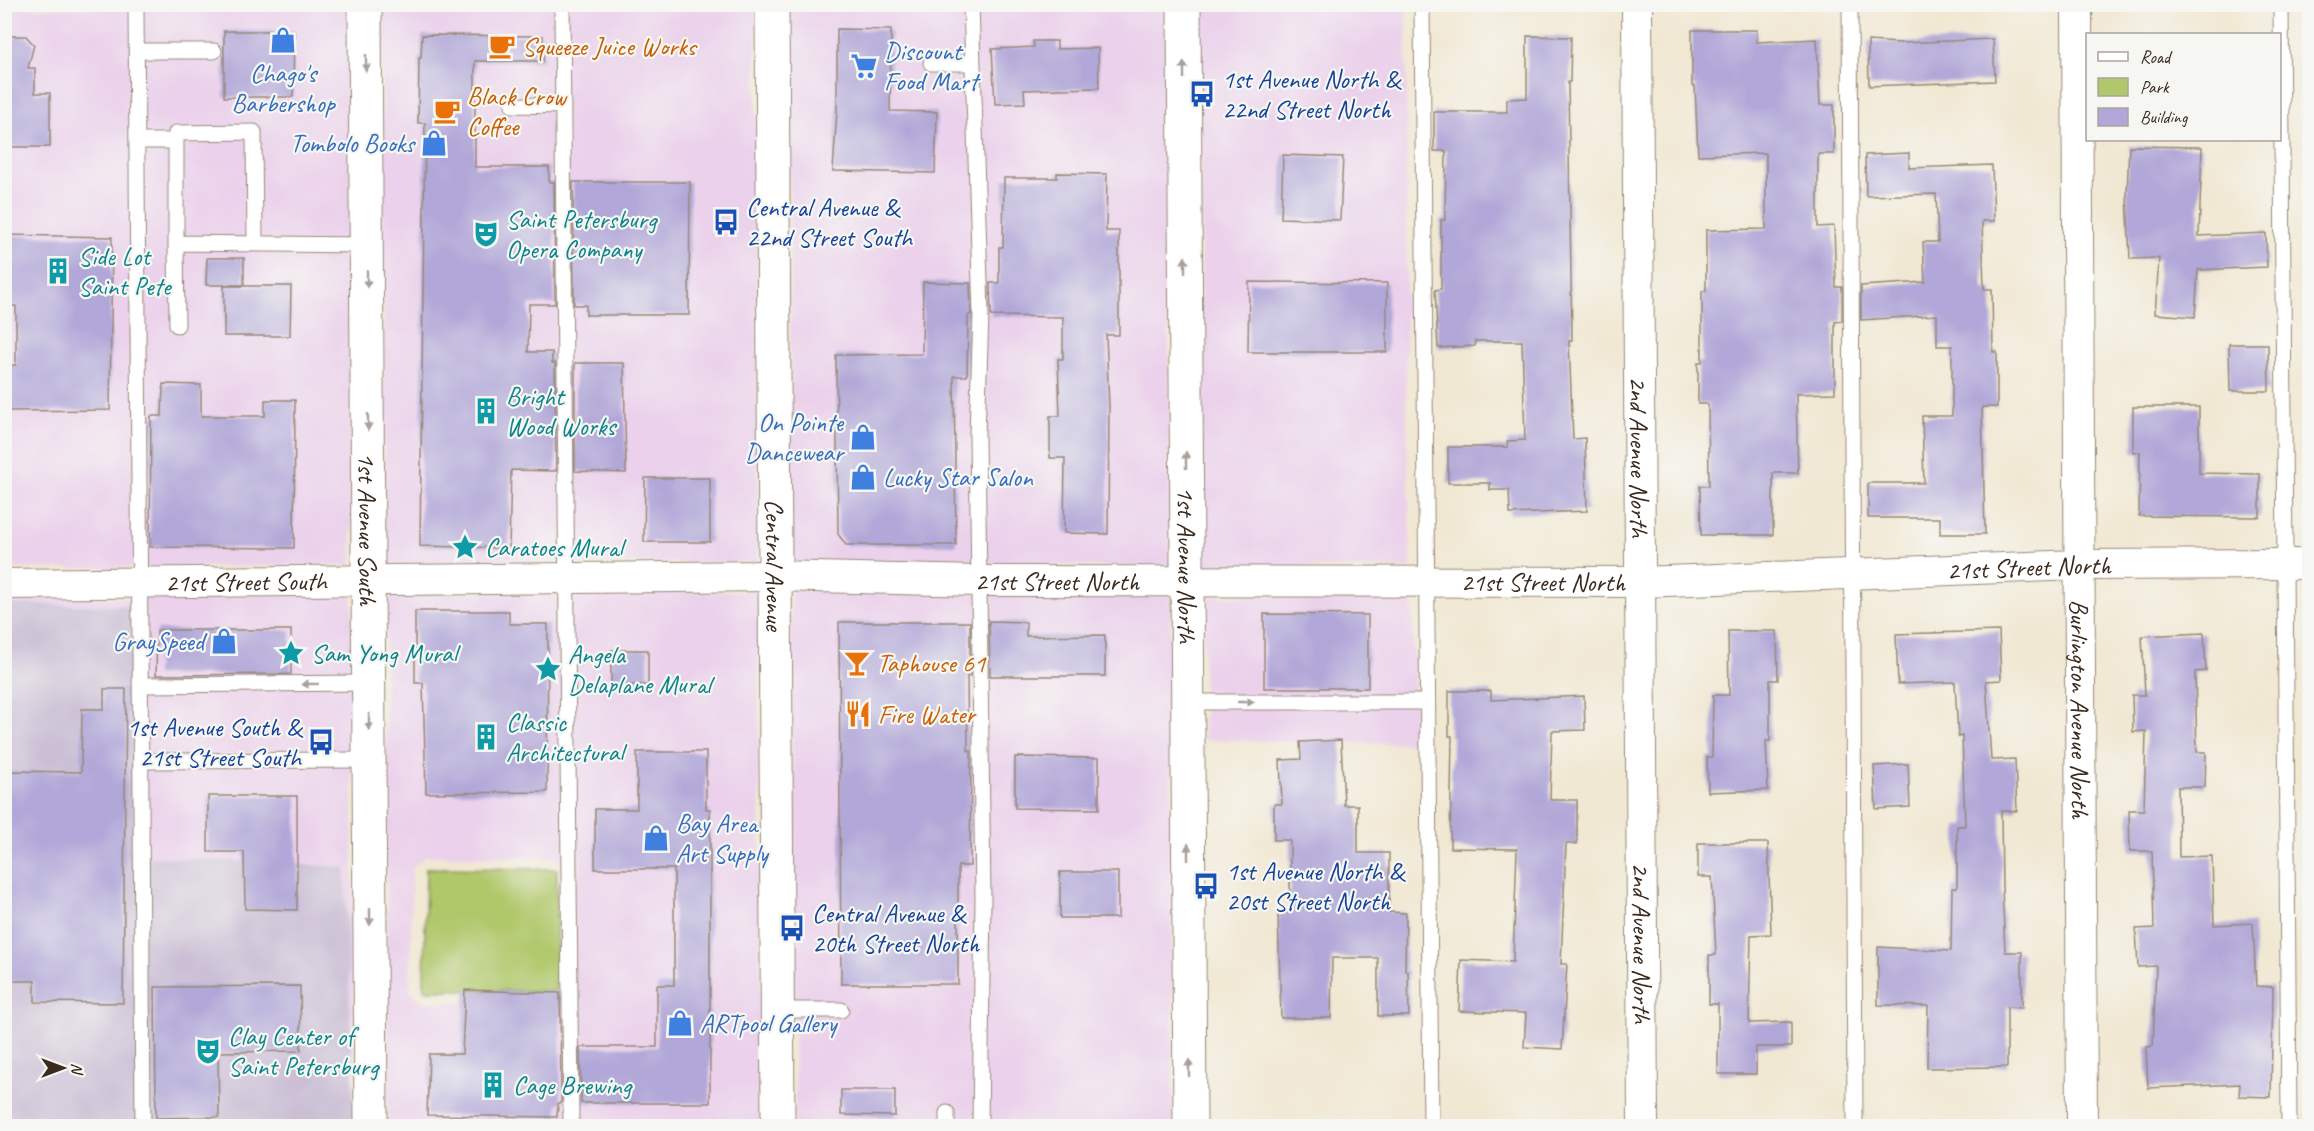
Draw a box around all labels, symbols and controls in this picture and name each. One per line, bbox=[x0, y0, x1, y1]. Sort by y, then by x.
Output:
shop icon: Chago's Barbershop bbox=[268, 25, 298, 55]
place label: Squeeze Juice Works bbox=[522, 30, 698, 63]
cafe icon: Squeeze Juice Works bbox=[487, 31, 517, 61]
legend bbox=[2086, 33, 2281, 141]
place label: Discount Food Mart bbox=[884, 35, 981, 98]
text: Road bbox=[2140, 46, 2173, 68]
supermarket icon: Discount Food Mart bbox=[849, 51, 879, 81]
one-way arrow bbox=[361, 53, 371, 72]
place label: Chago's Barbershop bbox=[231, 57, 337, 120]
one-way arrow bbox=[1179, 61, 1189, 80]
place label: 1st Avenue North & 22nd Street North bbox=[1222, 63, 1403, 126]
text: Park bbox=[2140, 76, 2170, 98]
bus stop icon: 1st Avenue North & 22nd Street North bbox=[1187, 79, 1217, 109]
place label: Black Crow Coffee bbox=[467, 80, 568, 143]
cafe icon: Black Crow Coffee bbox=[432, 96, 462, 126]
text: Building bbox=[2140, 106, 2189, 128]
place label: Tombolo Books bbox=[290, 127, 416, 160]
shop icon: Tombolo Books bbox=[419, 128, 449, 158]
place label: Central Avenue & 22nd Street South bbox=[746, 191, 914, 254]
place label: Saint Petersburg Opera Company bbox=[506, 203, 658, 266]
bus stop icon: Central Avenue & 22nd Street South bbox=[711, 207, 741, 237]
theatre icon: Saint Petersburg Opera Company bbox=[471, 219, 501, 249]
place label: Side Lot Saint Pete bbox=[78, 240, 173, 303]
building icon: Side Lot Saint Pete bbox=[43, 256, 73, 286]
one-way arrow bbox=[1180, 256, 1190, 275]
one-way arrow bbox=[362, 269, 372, 288]
street label: 2nd Avenue North bbox=[1622, 376, 1656, 539]
place label: Bright Wood Works bbox=[506, 380, 617, 443]
building icon: Bright Wood Works bbox=[471, 396, 501, 426]
place label: On Pointe Dancewear bbox=[745, 406, 846, 469]
one-way arrow bbox=[363, 412, 373, 431]
shop icon: On Pointe Dancewear bbox=[848, 422, 878, 452]
one-way arrow bbox=[1181, 451, 1191, 470]
street label: 1st Avenue South bbox=[350, 452, 384, 607]
place label: Lucky Star Salon bbox=[883, 461, 1034, 494]
shop icon: Lucky Star Salon bbox=[848, 462, 878, 492]
street label: 1st Avenue North bbox=[1170, 487, 1203, 645]
street label: Central Avenue bbox=[758, 499, 791, 632]
place label: Caratoes Mural bbox=[485, 531, 627, 564]
place icon: Caratoes Mural bbox=[450, 532, 480, 562]
street label: 21st Street North bbox=[1946, 549, 2112, 587]
street label: 21st Street South bbox=[165, 565, 329, 599]
street label: 21st Street North bbox=[975, 565, 1140, 598]
street label: 21st Street North bbox=[1461, 566, 1626, 599]
street label: Burlington Avenue North bbox=[2063, 599, 2097, 820]
place label: GraySpeed bbox=[112, 625, 208, 658]
shop icon: GraySpeed bbox=[209, 626, 239, 656]
place label: Sam Yong Mural bbox=[311, 637, 461, 670]
place icon: Sam Yong Mural bbox=[276, 638, 306, 668]
place label: Angela Delaplane Mural bbox=[568, 638, 716, 701]
place label: Taphouse 61 bbox=[877, 647, 987, 680]
bar icon: Taphouse 61 bbox=[842, 648, 872, 678]
place icon: Angela Delaplane Mural bbox=[533, 654, 563, 684]
one-way arrow bbox=[301, 679, 320, 689]
one-way arrow bbox=[1236, 697, 1255, 707]
place label: Fire Water bbox=[878, 698, 977, 731]
restaurant icon: Fire Water bbox=[843, 699, 873, 729]
place label: Classic Architectural bbox=[506, 706, 628, 769]
place label: 1st Avenue South & 21st Street South bbox=[127, 711, 304, 774]
one-way arrow bbox=[364, 712, 374, 731]
building icon: Classic Architectural bbox=[471, 722, 501, 752]
bus stop icon: 1st Avenue South & 21st Street South bbox=[306, 727, 336, 757]
place label: Bay Area Art Supply bbox=[676, 807, 770, 870]
shop icon: Bay Area Art Supply bbox=[641, 823, 671, 853]
one-way arrow bbox=[1183, 843, 1193, 862]
place label: 1st Avenue North & 20st Street North bbox=[1226, 855, 1407, 918]
street label: 2nd Avenue North bbox=[1625, 862, 1658, 1025]
bus stop icon: 1st Avenue North & 20st Street North bbox=[1191, 871, 1221, 901]
place label: Central Avenue & 20th Street North bbox=[812, 897, 980, 960]
one-way arrow bbox=[365, 907, 375, 926]
bus stop icon: Central Avenue & 20th Street North bbox=[777, 913, 807, 943]
place label: ARTpool Gallery bbox=[700, 1007, 838, 1040]
shop icon: ARTpool Gallery bbox=[665, 1008, 695, 1038]
place label: Clay Center of Saint Petersburg bbox=[228, 1020, 380, 1083]
theatre icon: Clay Center of Saint Petersburg bbox=[193, 1036, 223, 1066]
north arrow bbox=[33, 1038, 93, 1098]
one-way arrow bbox=[1184, 1059, 1194, 1078]
text: N bbox=[67, 1063, 87, 1076]
place label: Cage Brewing bbox=[513, 1069, 633, 1102]
building icon: Cage Brewing bbox=[478, 1070, 508, 1100]

